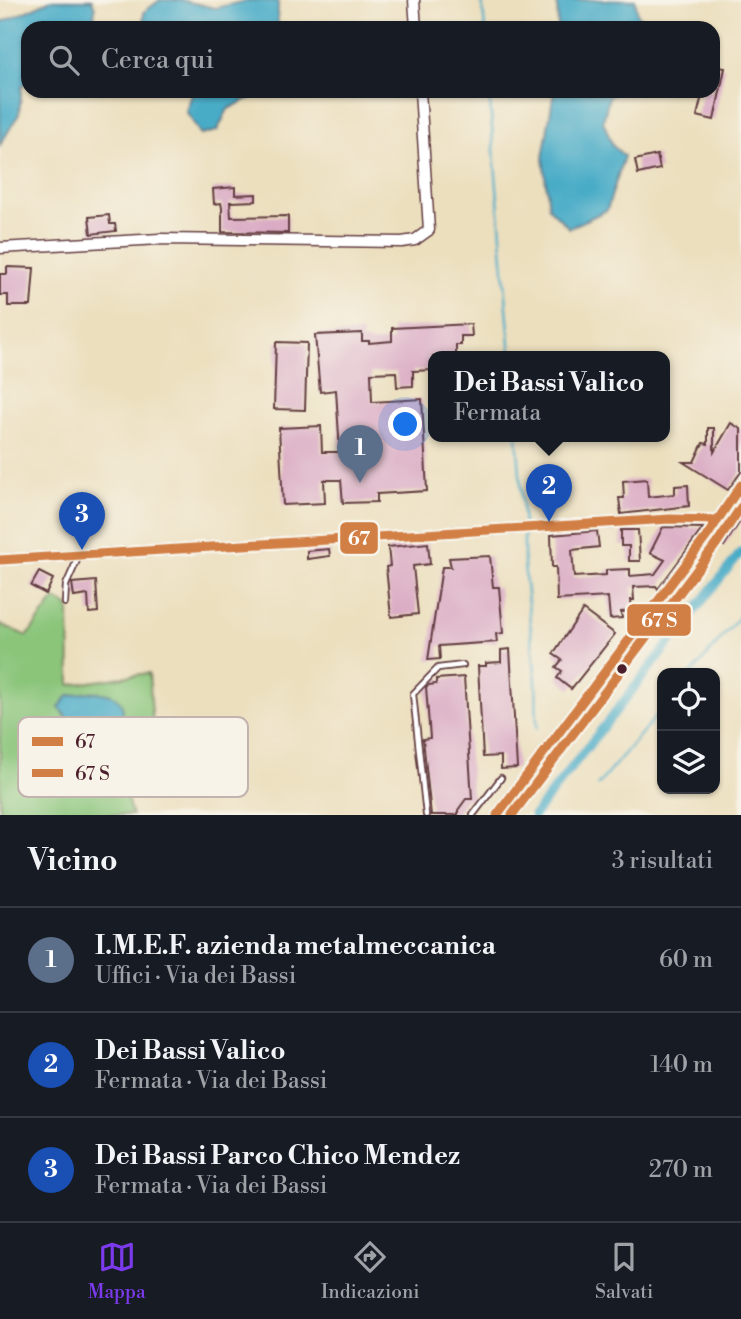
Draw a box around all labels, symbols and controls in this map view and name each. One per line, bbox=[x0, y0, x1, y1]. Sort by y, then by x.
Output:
search box bbox=[21, 21, 720, 98]
icon: search bbox=[45, 41, 83, 79]
text: Cerca qui bbox=[101, 44, 214, 76]
popup bbox=[428, 351, 670, 442]
text: Dei Bassi Valico bbox=[454, 367, 644, 399]
text: Fermata bbox=[454, 399, 541, 427]
your location bbox=[388, 407, 422, 441]
pin: 1 bbox=[337, 425, 383, 483]
pin: 2 bbox=[526, 464, 572, 522]
pin: 3 bbox=[59, 492, 105, 550]
line badge: 67 bbox=[339, 521, 379, 555]
text: 67 bbox=[348, 527, 370, 551]
line badge: 67 S bbox=[626, 603, 692, 637]
text: 67 S bbox=[641, 609, 677, 633]
unlabelled marker bbox=[615, 662, 629, 676]
map controls bbox=[657, 668, 720, 794]
button: locate bbox=[657, 668, 720, 731]
legend bbox=[18, 717, 248, 797]
text: 67 bbox=[75, 730, 96, 754]
button: layers bbox=[657, 731, 720, 794]
text: 67 S bbox=[75, 762, 110, 786]
text: Vicino bbox=[28, 842, 118, 880]
text: 3 risultati bbox=[612, 847, 713, 875]
text: I.M.E.F. azienda metalmeccanica bbox=[95, 930, 496, 962]
text: 1 bbox=[45, 946, 57, 974]
text: 60 m bbox=[659, 946, 713, 974]
text: Uffici · Via dei Bassi bbox=[95, 962, 296, 990]
text: Dei Bassi Valico bbox=[95, 1035, 286, 1067]
text: 2 bbox=[44, 1051, 58, 1079]
text: 140 m bbox=[650, 1051, 713, 1079]
text: Fermata · Via dei Bassi bbox=[95, 1067, 327, 1095]
text: Dei Bassi Parco Chico Mendez bbox=[95, 1140, 460, 1172]
text: 3 bbox=[44, 1156, 58, 1184]
text: 270 m bbox=[649, 1156, 713, 1184]
text: Fermata · Via dei Bassi bbox=[95, 1172, 327, 1200]
tab: Mappa bbox=[88, 1238, 146, 1304]
tab: Indicazioni bbox=[321, 1238, 420, 1304]
tab: Salvati bbox=[595, 1238, 653, 1304]

